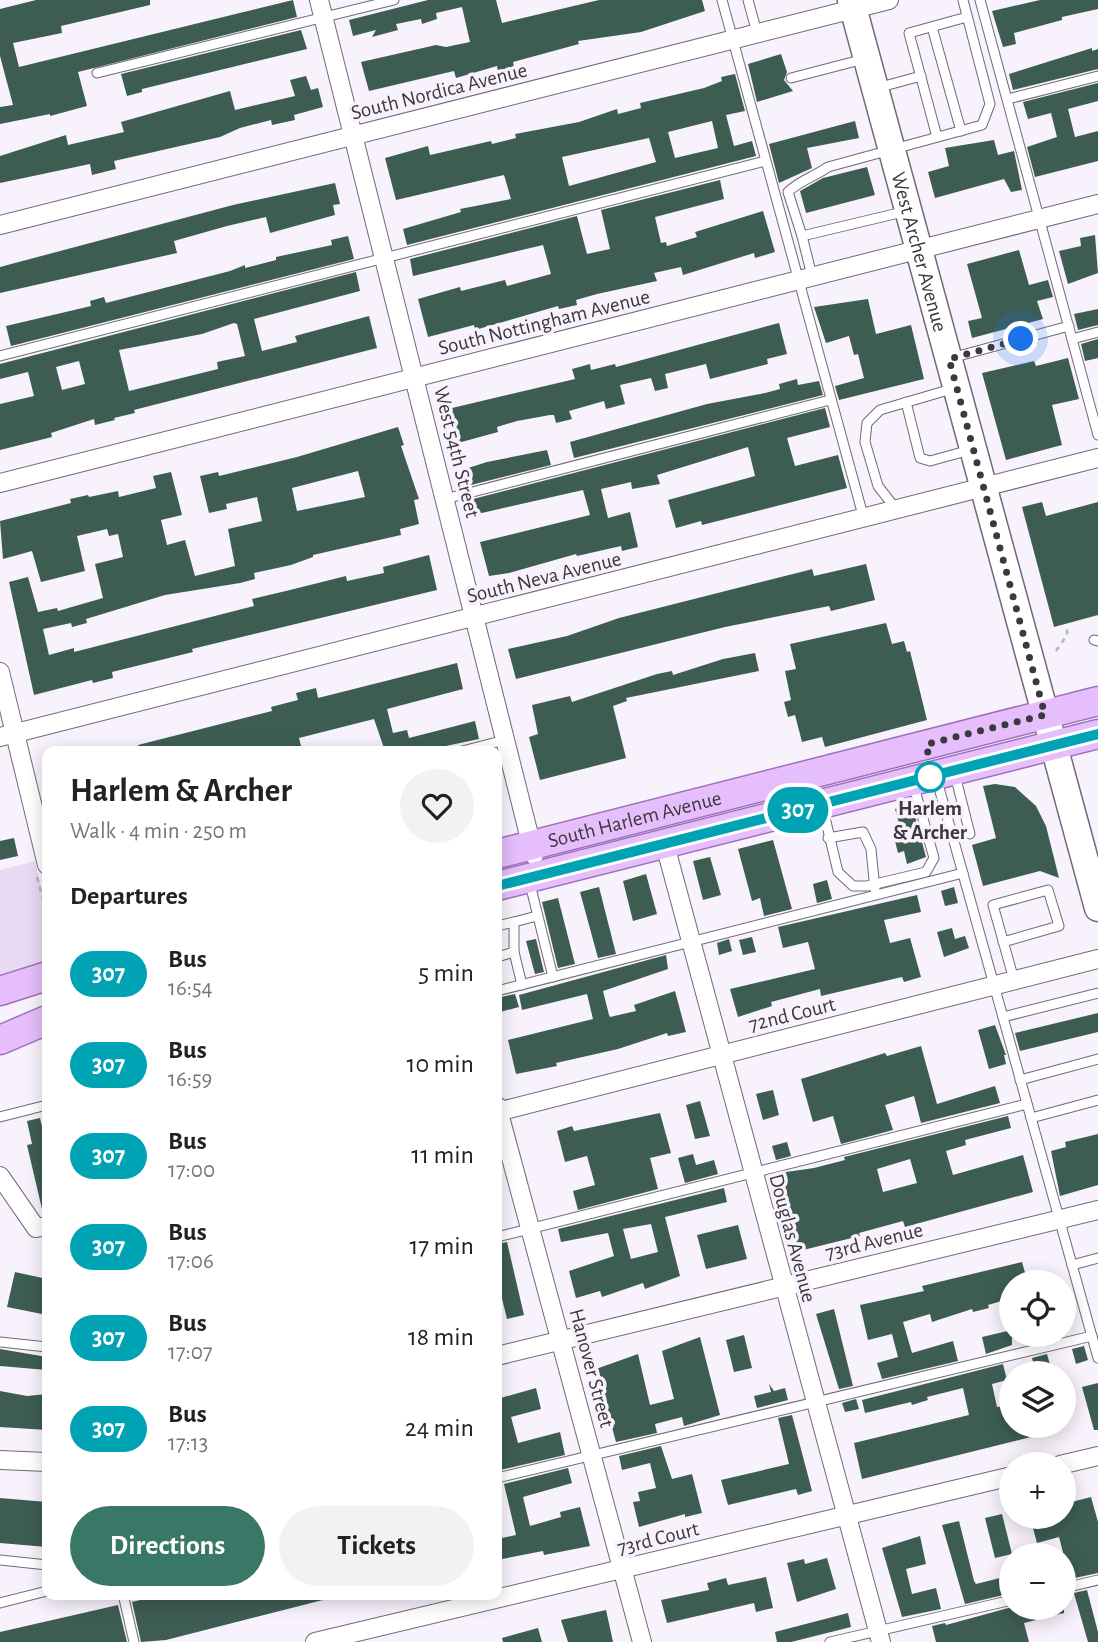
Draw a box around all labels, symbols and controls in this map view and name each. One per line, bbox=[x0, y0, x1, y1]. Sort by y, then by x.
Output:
street label: South Nordica Avenue bbox=[349, 59, 529, 124]
street label: West Archer Avenue bbox=[887, 170, 951, 334]
street label: South Nottingham Avenue bbox=[436, 286, 652, 359]
your location bbox=[1003, 321, 1038, 356]
street label: West 54th Street bbox=[430, 384, 483, 520]
street label: South Neva Avenue bbox=[465, 548, 623, 607]
marker: Harlem & Archer bbox=[915, 762, 945, 792]
button: heart bbox=[400, 769, 474, 843]
text: Harlem & Archer bbox=[70, 775, 292, 808]
street label: South Harlem Avenue bbox=[546, 787, 724, 852]
line badge: 307 bbox=[758, 787, 838, 833]
text: 307 bbox=[781, 798, 815, 822]
place label: Harlem & Archer bbox=[893, 798, 968, 843]
text: Walk · 4 min · 250 m bbox=[70, 820, 247, 843]
text: Departures bbox=[70, 883, 188, 909]
text: Bus bbox=[168, 946, 207, 972]
text: 5 min bbox=[418, 960, 474, 986]
text: 307 bbox=[92, 962, 125, 986]
text: 16:54 bbox=[168, 977, 213, 1000]
street label: 72nd Court bbox=[747, 994, 838, 1035]
text: Bus bbox=[168, 1037, 207, 1063]
text: 10 min bbox=[407, 1051, 474, 1077]
text: 307 bbox=[92, 1053, 125, 1077]
text: 16:59 bbox=[168, 1068, 212, 1091]
text: Bus bbox=[168, 1128, 207, 1154]
text: 11 min bbox=[411, 1142, 474, 1168]
text: 307 bbox=[92, 1144, 125, 1168]
text: 17:00 bbox=[168, 1159, 215, 1182]
street label: Douglas Avenue bbox=[765, 1172, 820, 1305]
text: Bus bbox=[168, 1219, 207, 1245]
street label: 73rd Avenue bbox=[823, 1219, 925, 1264]
text: 17 min bbox=[409, 1233, 474, 1259]
text: 307 bbox=[92, 1235, 125, 1259]
text: 17:06 bbox=[168, 1250, 214, 1273]
map controls bbox=[999, 1270, 1076, 1620]
button: locate bbox=[999, 1270, 1076, 1347]
street label: Hanover Street bbox=[566, 1306, 618, 1430]
text: Bus bbox=[168, 1310, 207, 1336]
text: 18 min bbox=[408, 1324, 474, 1350]
text: 307 bbox=[92, 1326, 125, 1350]
text: 17:07 bbox=[168, 1341, 213, 1364]
button: layers bbox=[999, 1361, 1076, 1438]
text: Bus bbox=[168, 1401, 207, 1427]
text: 24 min bbox=[405, 1415, 474, 1441]
text: 307 bbox=[92, 1417, 125, 1441]
text: 17:13 bbox=[168, 1432, 208, 1455]
button: + bbox=[999, 1452, 1076, 1529]
button: Directions bbox=[70, 1506, 265, 1586]
button: Tickets bbox=[279, 1506, 474, 1586]
street label: 73rd Court bbox=[615, 1518, 701, 1559]
button: − bbox=[999, 1543, 1076, 1620]

